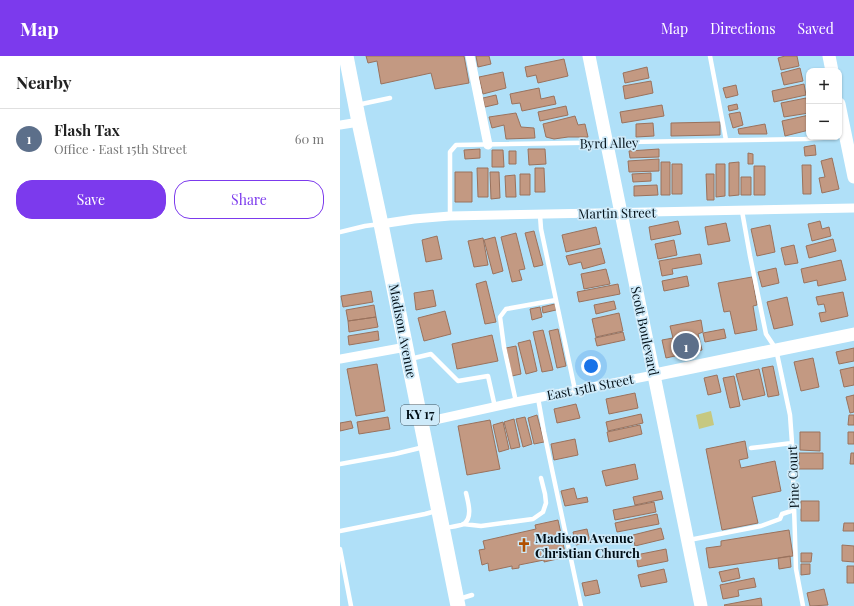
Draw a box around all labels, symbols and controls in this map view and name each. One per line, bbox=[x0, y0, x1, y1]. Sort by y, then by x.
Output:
text: Map bbox=[20, 15, 59, 41]
text: Map bbox=[661, 19, 688, 38]
text: Directions bbox=[710, 19, 776, 38]
text: Saved bbox=[798, 19, 834, 38]
map controls bbox=[806, 68, 842, 140]
button: + bbox=[806, 68, 842, 104]
text: Nearby bbox=[16, 71, 71, 93]
button: − bbox=[806, 104, 842, 140]
text: Flash Tax bbox=[54, 120, 120, 140]
text: 1 bbox=[27, 130, 31, 147]
text: 60 m bbox=[295, 130, 324, 147]
street label: Byrd Alley bbox=[579, 133, 639, 152]
text: Office · East 15th Street bbox=[54, 140, 187, 157]
button: Save bbox=[16, 180, 166, 219]
button: Share bbox=[174, 180, 324, 219]
street label: Martin Street bbox=[578, 203, 656, 222]
street label: Madison Avenue bbox=[386, 282, 421, 380]
street label: Scott Boulevard bbox=[628, 285, 663, 378]
pin: 1 bbox=[673, 331, 699, 361]
your location bbox=[581, 356, 601, 376]
street label: East 15th Street bbox=[545, 370, 635, 403]
road number: KY 17 bbox=[401, 405, 439, 425]
street label: Pine Court bbox=[783, 445, 802, 509]
place label: Madison Avenue Christian Church bbox=[535, 529, 640, 561]
church icon: Madison Avenue Christian Church bbox=[516, 537, 532, 553]

